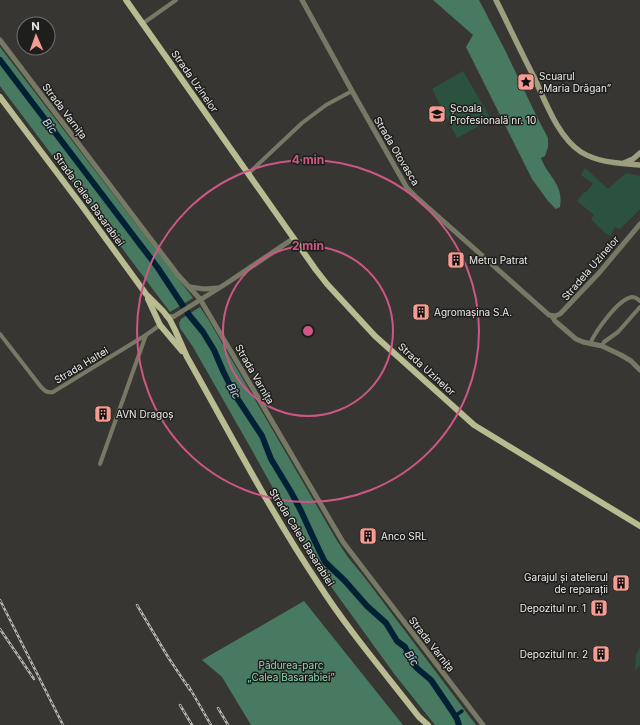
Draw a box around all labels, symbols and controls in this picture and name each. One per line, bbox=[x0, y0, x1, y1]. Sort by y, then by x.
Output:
north arrow bbox=[16, 16, 56, 56]
text: N bbox=[31, 19, 40, 33]
street label: Strada Uzinelor bbox=[169, 48, 221, 114]
place label: Scuarul „Maria Drăgan” bbox=[539, 70, 611, 94]
place icon: Scuarul „Maria Drăgan” bbox=[516, 72, 536, 92]
street label: Strada Varnița bbox=[39, 81, 90, 142]
place label: Școala Profesională nr. 10 bbox=[450, 102, 536, 126]
school or university icon: Școala Profesională nr. 10 bbox=[427, 104, 447, 124]
street label: Strada Otovasca bbox=[372, 114, 422, 188]
water label: Bîc bbox=[40, 115, 60, 137]
street label: Strada Calea Basarabiei bbox=[51, 150, 127, 248]
text: 4 min bbox=[292, 152, 324, 167]
street label: Stradela Uzinelor bbox=[559, 233, 621, 303]
text: 2 min bbox=[292, 238, 324, 253]
building icon: Metru Patrat bbox=[446, 250, 466, 270]
place label: Metru Patrat bbox=[469, 254, 528, 266]
building icon: Agromașina S.A. bbox=[411, 302, 431, 322]
place label: Agromașina S.A. bbox=[434, 306, 512, 319]
centre of rings bbox=[301, 324, 315, 338]
street label: Strada Uzinelor bbox=[396, 340, 458, 398]
street label: Strada Varnița bbox=[232, 342, 277, 406]
street label: Strada Haltei bbox=[52, 344, 110, 386]
water label: Bîc bbox=[224, 381, 244, 401]
building icon: AVN Dragoș bbox=[93, 404, 113, 424]
place label: AVN Dragoș bbox=[116, 408, 173, 421]
street label: Strada Calea Basarabiei bbox=[267, 486, 337, 588]
building icon: Anco SRL bbox=[358, 526, 378, 546]
place label: Anco SRL bbox=[381, 530, 427, 542]
place label: Garajul și atelierul de reparații bbox=[524, 571, 608, 596]
building icon: Garajul și atelierul de reparații bbox=[611, 573, 631, 593]
building icon: Depozitul nr. 1 bbox=[589, 598, 609, 618]
place label: Depozitul nr. 1 bbox=[520, 602, 586, 614]
street label: Strada Varnița bbox=[406, 614, 457, 675]
building icon: Depozitul nr. 2 bbox=[591, 644, 611, 664]
water label: Bîc bbox=[402, 647, 422, 669]
place label: Depozitul nr. 2 bbox=[520, 648, 588, 660]
park label: Pădurea-parc „Calea Basarabiei” bbox=[247, 659, 335, 683]

